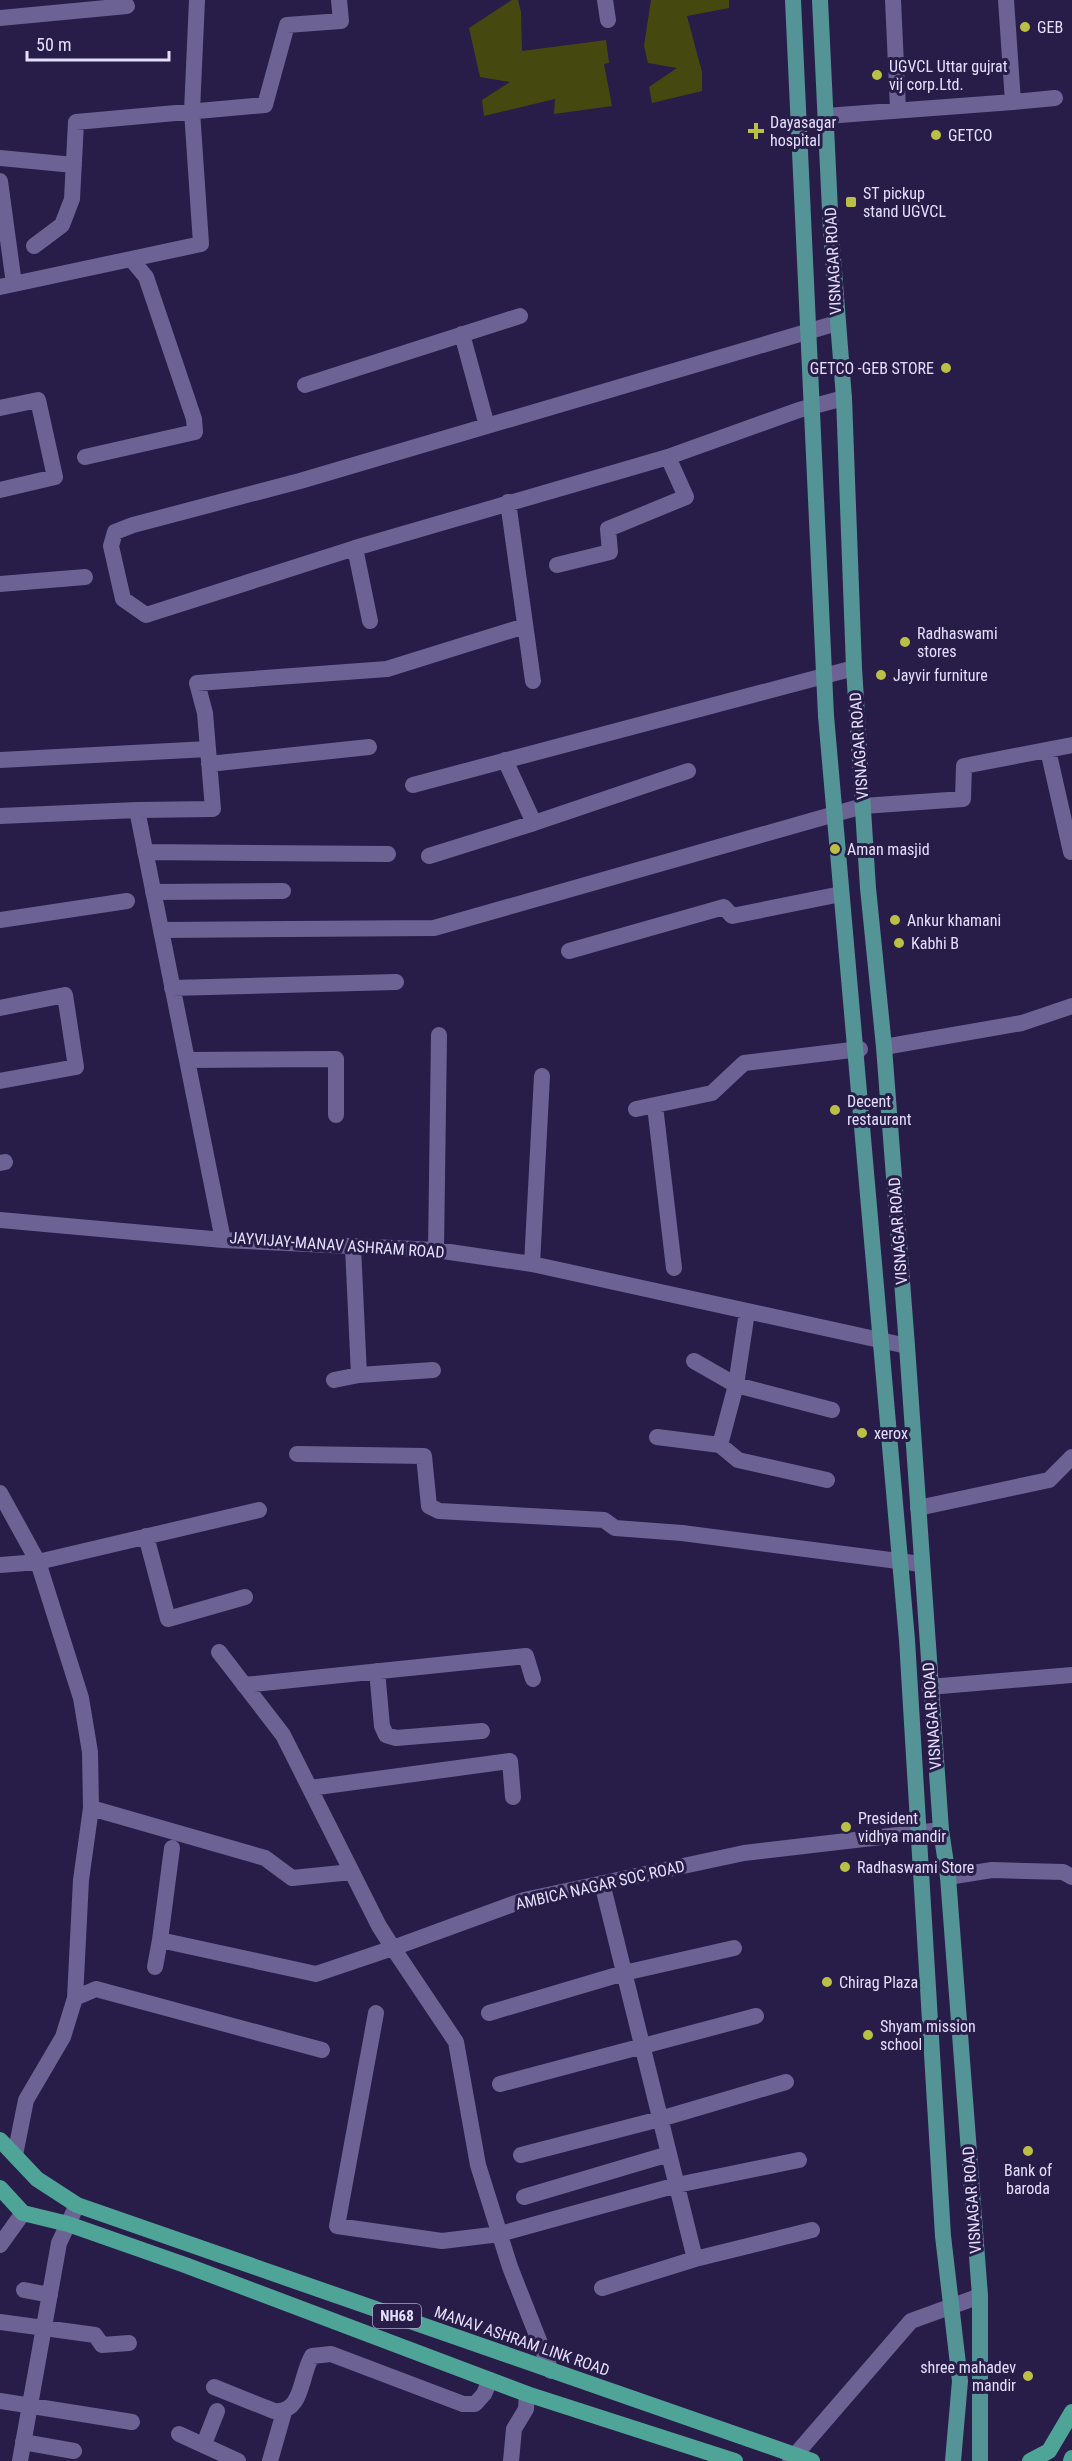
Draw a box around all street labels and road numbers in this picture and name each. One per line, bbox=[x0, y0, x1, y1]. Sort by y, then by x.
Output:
street label: VISNAGAR ROAD bbox=[821, 207, 845, 315]
street label: VISNAGAR ROAD bbox=[846, 692, 872, 800]
street label: VISNAGAR ROAD bbox=[885, 1177, 911, 1285]
street label: JAYVIJAY-MANAV ASHRAM ROAD bbox=[229, 1228, 445, 1262]
street label: VISNAGAR ROAD bbox=[919, 1662, 945, 1770]
street label: AMBICA NAGAR SOC ROAD bbox=[514, 1856, 686, 1914]
street label: VISNAGAR ROAD bbox=[959, 2146, 985, 2254]
street label: MANAV ASHRAM LINK ROAD bbox=[432, 2302, 612, 2380]
road number: NH68 bbox=[373, 2304, 421, 2328]

